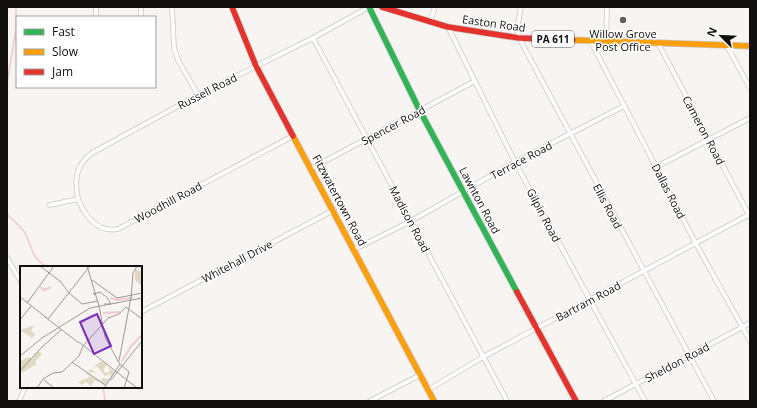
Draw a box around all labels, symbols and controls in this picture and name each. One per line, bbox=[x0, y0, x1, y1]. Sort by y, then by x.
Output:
street label: Easton Road bbox=[461, 11, 527, 35]
marker: Willow Grove Post Office bbox=[618, 15, 628, 25]
legend bbox=[16, 16, 156, 88]
north arrow bbox=[701, 16, 741, 56]
text: Fast bbox=[52, 23, 75, 40]
text: N bbox=[703, 25, 720, 39]
place label: Willow Grove Post Office bbox=[589, 26, 657, 54]
road number: PA 611 bbox=[532, 31, 574, 47]
text: Slow bbox=[52, 43, 79, 60]
text: Jam bbox=[51, 63, 73, 80]
street label: Russell Road bbox=[175, 70, 239, 112]
street label: Cameron Road bbox=[679, 93, 729, 167]
street label: Spencer Road bbox=[358, 102, 428, 148]
street label: Terrace Road bbox=[488, 137, 554, 183]
street label: Fitzwatertown Road bbox=[310, 152, 370, 248]
street label: Dallas Road bbox=[649, 161, 689, 221]
street label: Lawnton Road bbox=[456, 164, 504, 236]
street label: Woodhill Road bbox=[132, 178, 204, 226]
street label: Ellis Road bbox=[590, 181, 626, 231]
street label: Madison Road bbox=[386, 183, 434, 255]
street label: Gilpin Road bbox=[524, 185, 564, 245]
street label: Whitehall Drive bbox=[199, 236, 275, 286]
inset map bbox=[20, 266, 142, 388]
street label: Bartram Road bbox=[553, 278, 623, 324]
street label: Sheldon Road bbox=[642, 339, 712, 385]

